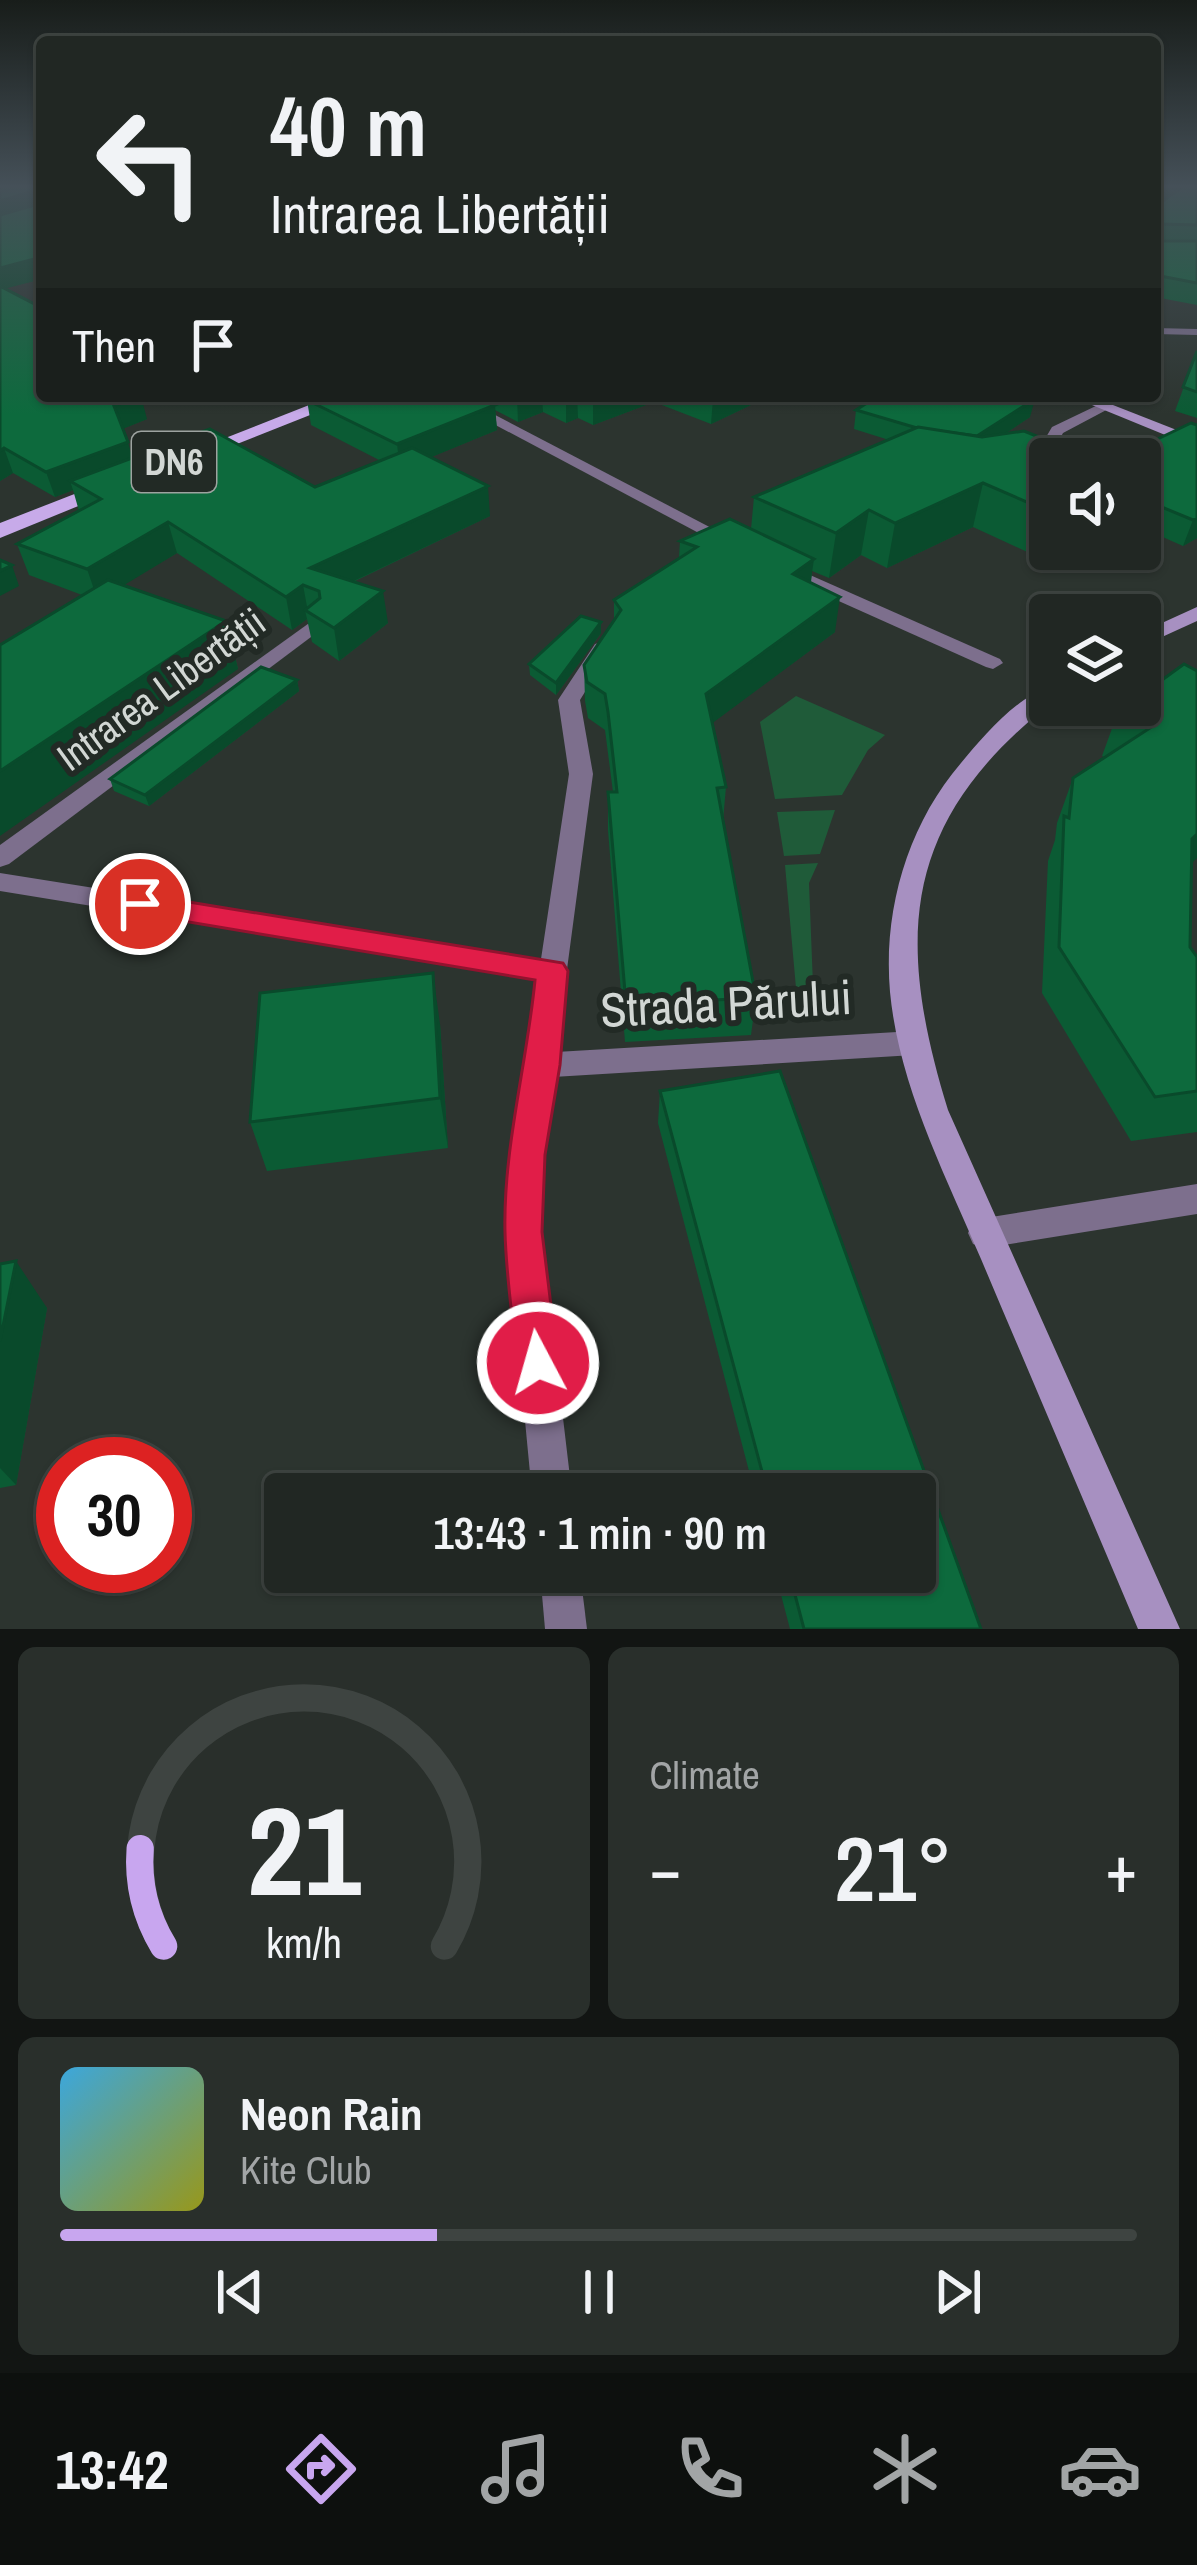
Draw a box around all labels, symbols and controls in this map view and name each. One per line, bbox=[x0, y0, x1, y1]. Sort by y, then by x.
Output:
text: 40 m bbox=[270, 69, 427, 182]
icon: left bbox=[72, 84, 228, 240]
text: Intrarea Libertății bbox=[270, 177, 610, 250]
icon: arrive bbox=[180, 312, 246, 378]
text: Then bbox=[72, 315, 156, 376]
road number: DN6 bbox=[132, 432, 216, 492]
map controls bbox=[1029, 438, 1161, 726]
button: sound bbox=[1029, 438, 1161, 570]
button: layers bbox=[1029, 594, 1161, 726]
street label: Intrarea Libertății bbox=[46, 596, 276, 782]
pin bbox=[89, 853, 191, 955]
icon: arrive bbox=[107, 871, 173, 937]
street label: Strada Părului bbox=[599, 964, 853, 1042]
position arrow bbox=[475, 1300, 601, 1426]
speed limit sign: 30 bbox=[36, 1437, 192, 1593]
text: 13:43 · 1 min · 90 m bbox=[433, 1502, 767, 1563]
text: Climate bbox=[650, 1749, 760, 1801]
text: 21 bbox=[247, 1766, 361, 1934]
text: 21° bbox=[834, 1808, 952, 1929]
text: − bbox=[650, 1824, 681, 1913]
text: + bbox=[1105, 1824, 1137, 1913]
text: km/h bbox=[266, 1914, 342, 1971]
text: Neon Rain bbox=[240, 2083, 422, 2144]
text: Kite Club bbox=[240, 2144, 372, 2196]
icon: previous bbox=[207, 2259, 273, 2325]
icon: pause bbox=[566, 2259, 632, 2325]
icon: next bbox=[925, 2259, 991, 2325]
icon: directions bbox=[279, 2427, 363, 2511]
icon: music bbox=[474, 2427, 558, 2511]
icon: phone bbox=[668, 2427, 752, 2511]
icon: climate bbox=[863, 2427, 947, 2511]
icon: car bbox=[1058, 2427, 1142, 2511]
text: 13:42 bbox=[55, 2433, 169, 2506]

